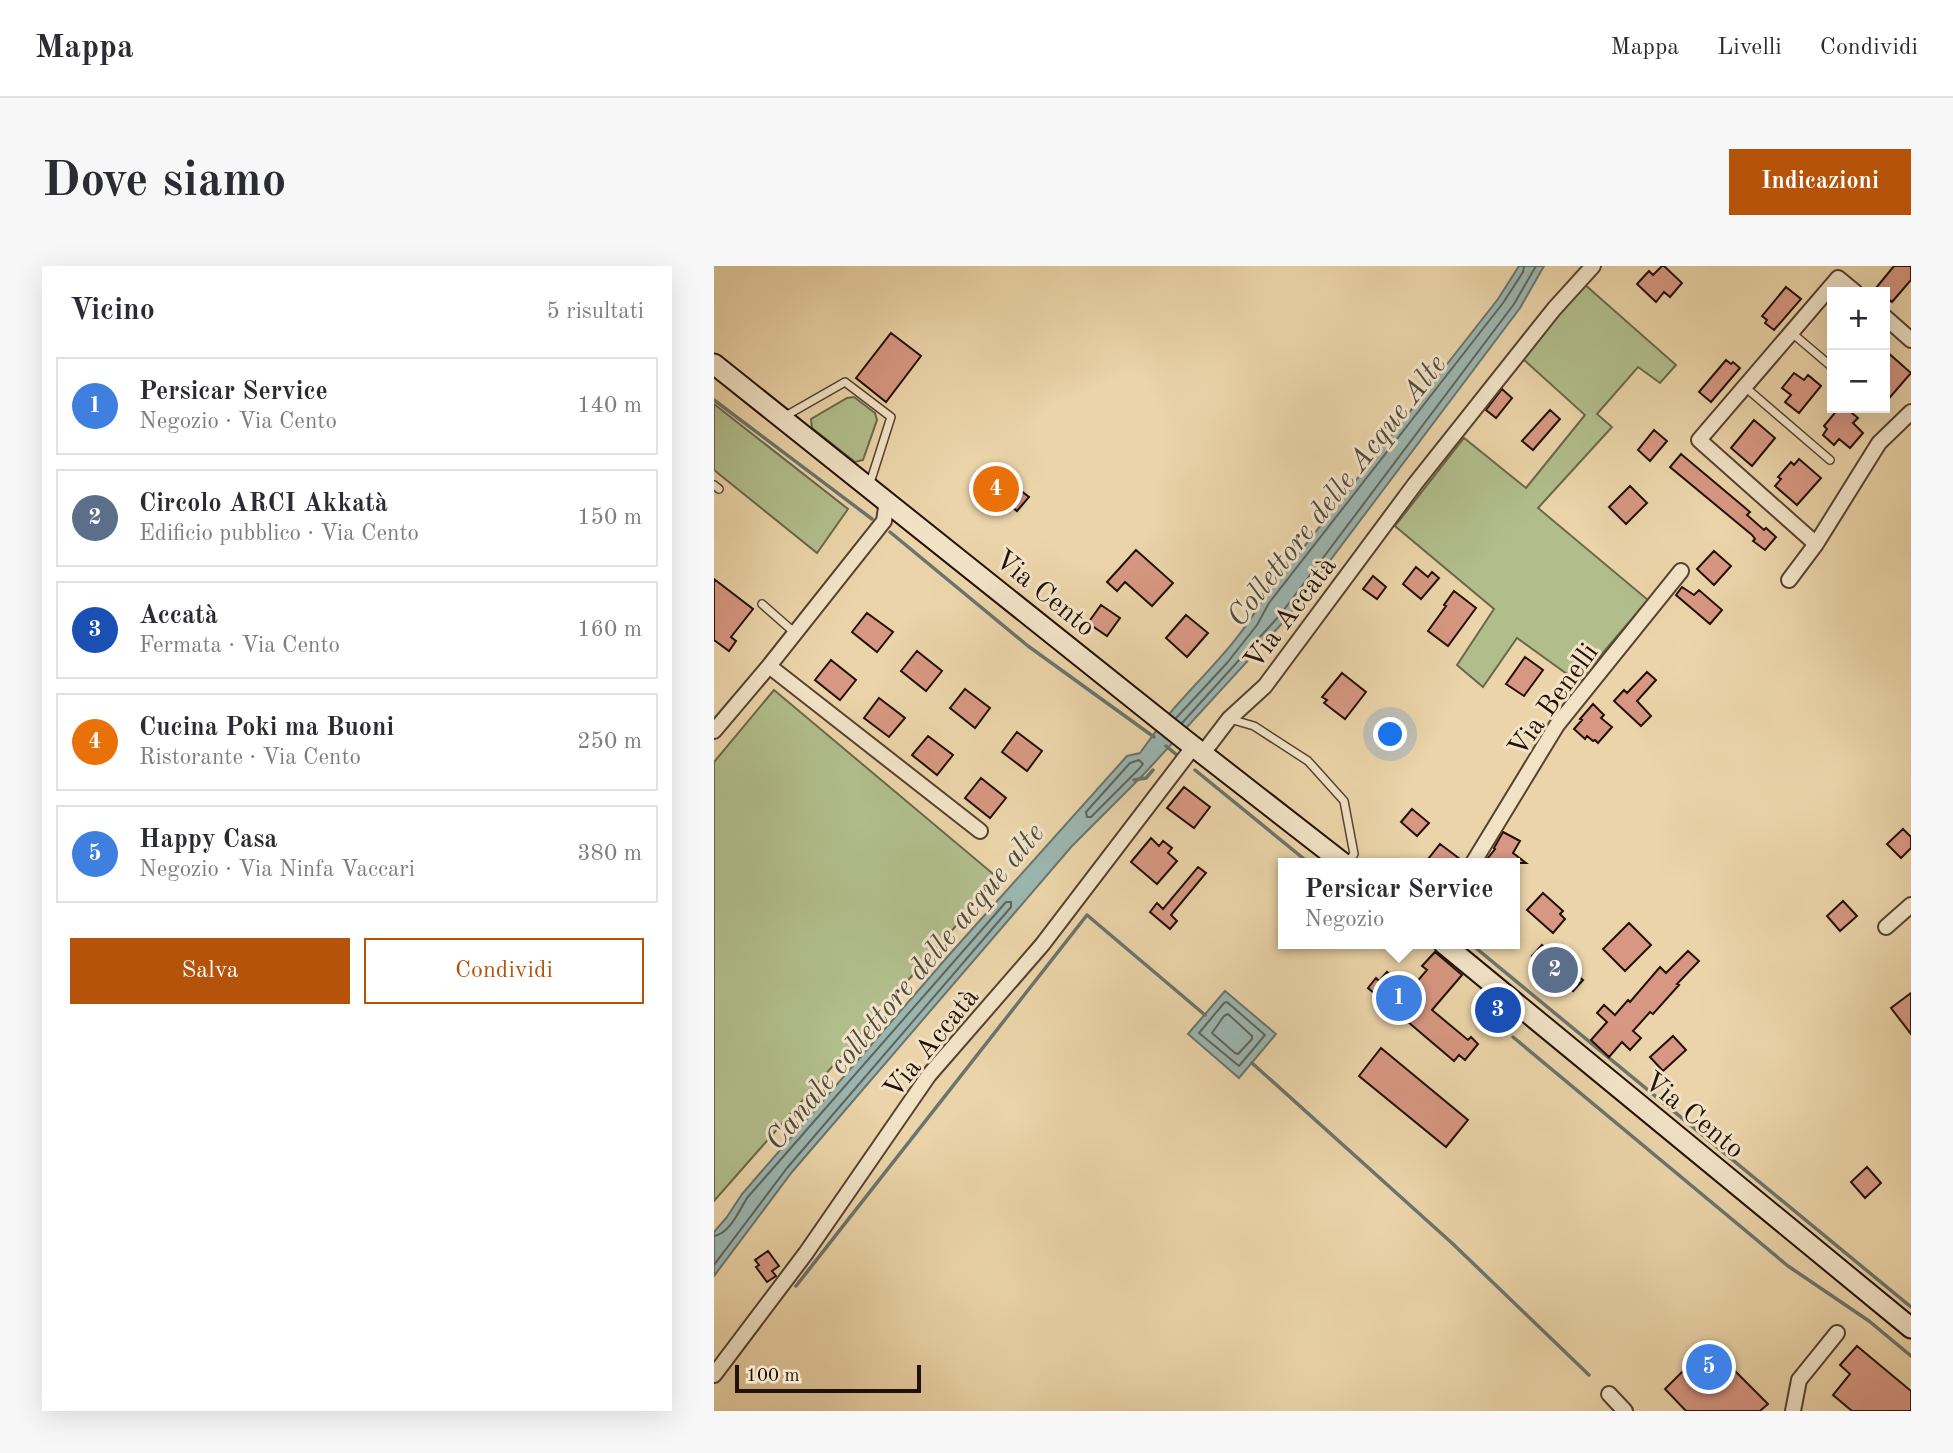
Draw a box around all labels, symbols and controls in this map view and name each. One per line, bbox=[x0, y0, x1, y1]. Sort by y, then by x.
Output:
text: Mappa bbox=[35, 32, 134, 65]
text: Mappa bbox=[1611, 36, 1679, 60]
text: Livelli bbox=[1717, 36, 1782, 60]
text: Condividi bbox=[1820, 36, 1918, 60]
button: Indicazioni bbox=[1729, 149, 1911, 215]
text: Dove siamo bbox=[42, 158, 287, 207]
map controls bbox=[1827, 287, 1890, 413]
button: + bbox=[1827, 287, 1890, 350]
text: Vicino bbox=[70, 296, 155, 326]
text: 5 risultati bbox=[546, 300, 644, 323]
water label: Collettore delle Acque Alte bbox=[1222, 350, 1453, 633]
button: − bbox=[1827, 350, 1890, 413]
text: Persicar Service bbox=[139, 379, 328, 405]
text: 1 bbox=[88, 394, 102, 417]
text: 140 m bbox=[577, 394, 642, 417]
text: Negozio · Via Cento bbox=[139, 410, 337, 433]
pin: 4 bbox=[973, 463, 1019, 515]
text: Circolo ARCI Akkatà bbox=[139, 491, 388, 517]
text: 2 bbox=[88, 506, 102, 529]
text: 150 m bbox=[577, 506, 642, 529]
text: Edificio pubblico · Via Cento bbox=[139, 522, 419, 545]
street label: Via Cento bbox=[989, 546, 1100, 643]
street label: Via Accatà bbox=[1240, 552, 1343, 675]
text: Accatà bbox=[139, 603, 218, 629]
text: 3 bbox=[88, 618, 102, 641]
text: 160 m bbox=[577, 618, 642, 641]
text: Fermata · Via Cento bbox=[139, 634, 340, 657]
street label: Via Benelli bbox=[1504, 639, 1605, 763]
text: Cucina Poki ma Buoni bbox=[139, 715, 394, 741]
your location bbox=[1373, 717, 1407, 751]
text: 4 bbox=[88, 730, 102, 753]
text: 250 m bbox=[577, 730, 642, 753]
text: Ristorante · Via Cento bbox=[139, 746, 361, 769]
water label: Canale collettore delle acque alte bbox=[760, 818, 1051, 1156]
text: Happy Casa bbox=[139, 827, 278, 853]
text: 5 bbox=[88, 842, 102, 865]
text: 380 m bbox=[577, 842, 642, 865]
text: Negozio · Via Ninfa Vaccari bbox=[139, 858, 415, 881]
popup bbox=[1278, 858, 1520, 949]
text: Persicar Service bbox=[1305, 877, 1493, 903]
text: Negozio bbox=[1305, 908, 1384, 931]
button: Salva bbox=[70, 938, 350, 1004]
button: Condividi bbox=[364, 938, 644, 1004]
pin: 2 bbox=[1532, 944, 1578, 996]
pin: 1 bbox=[1376, 972, 1422, 1024]
street label: Via Accatà bbox=[880, 983, 985, 1104]
pin: 3 bbox=[1475, 984, 1521, 1036]
street label: Via Cento bbox=[1638, 1068, 1749, 1165]
pin: 5 bbox=[1686, 1341, 1732, 1393]
scale bar bbox=[735, 1362, 920, 1394]
text: 100 m bbox=[746, 1367, 799, 1386]

